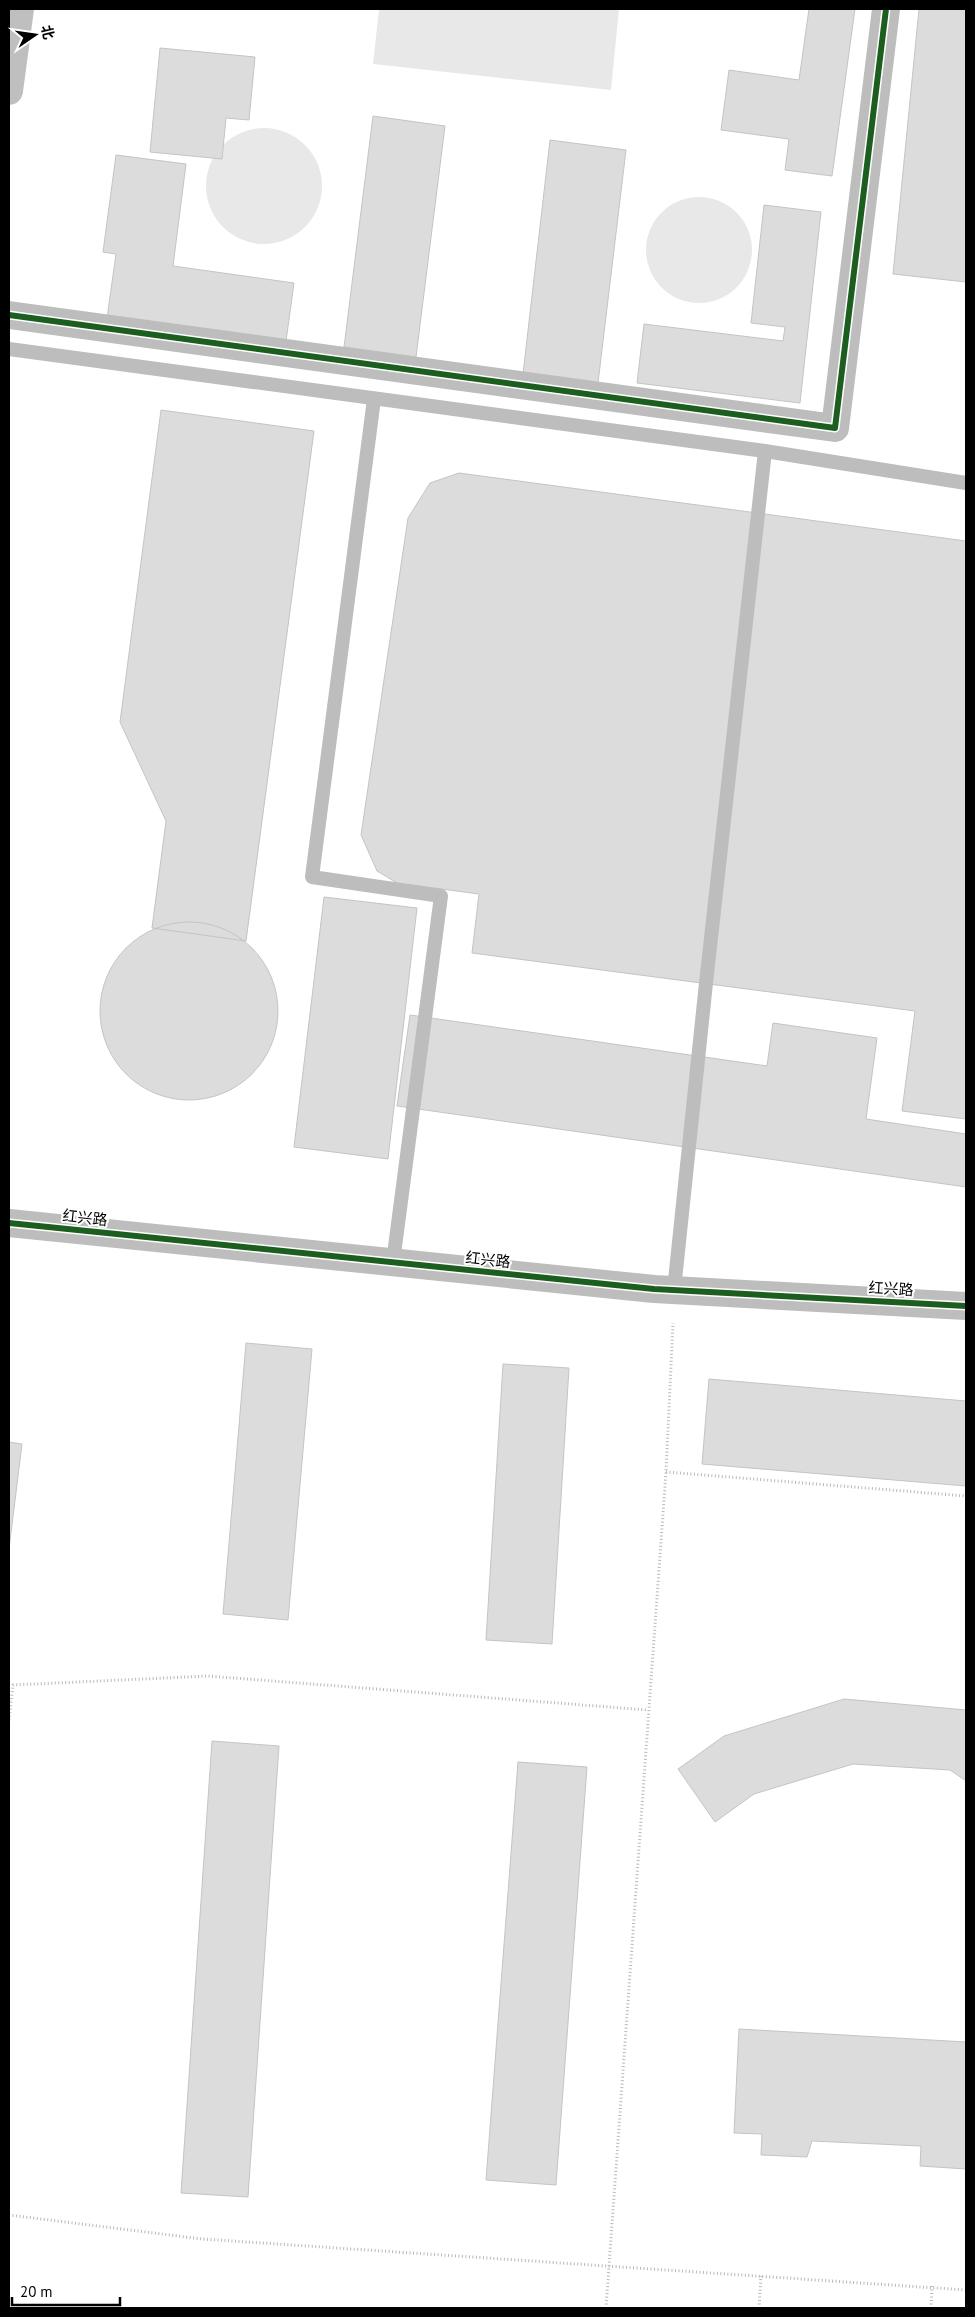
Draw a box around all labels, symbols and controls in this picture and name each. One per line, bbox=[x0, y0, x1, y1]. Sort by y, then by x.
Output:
north arrow bbox=[10, 10, 60, 60]
text: 北 bbox=[37, 23, 58, 41]
street label: 红兴路 bbox=[62, 1206, 108, 1229]
street label: 红兴路 bbox=[465, 1248, 511, 1271]
street label: 红兴路 bbox=[868, 1278, 914, 1299]
scale bar bbox=[12, 2274, 120, 2306]
text: 20 m bbox=[20, 2282, 53, 2301]

